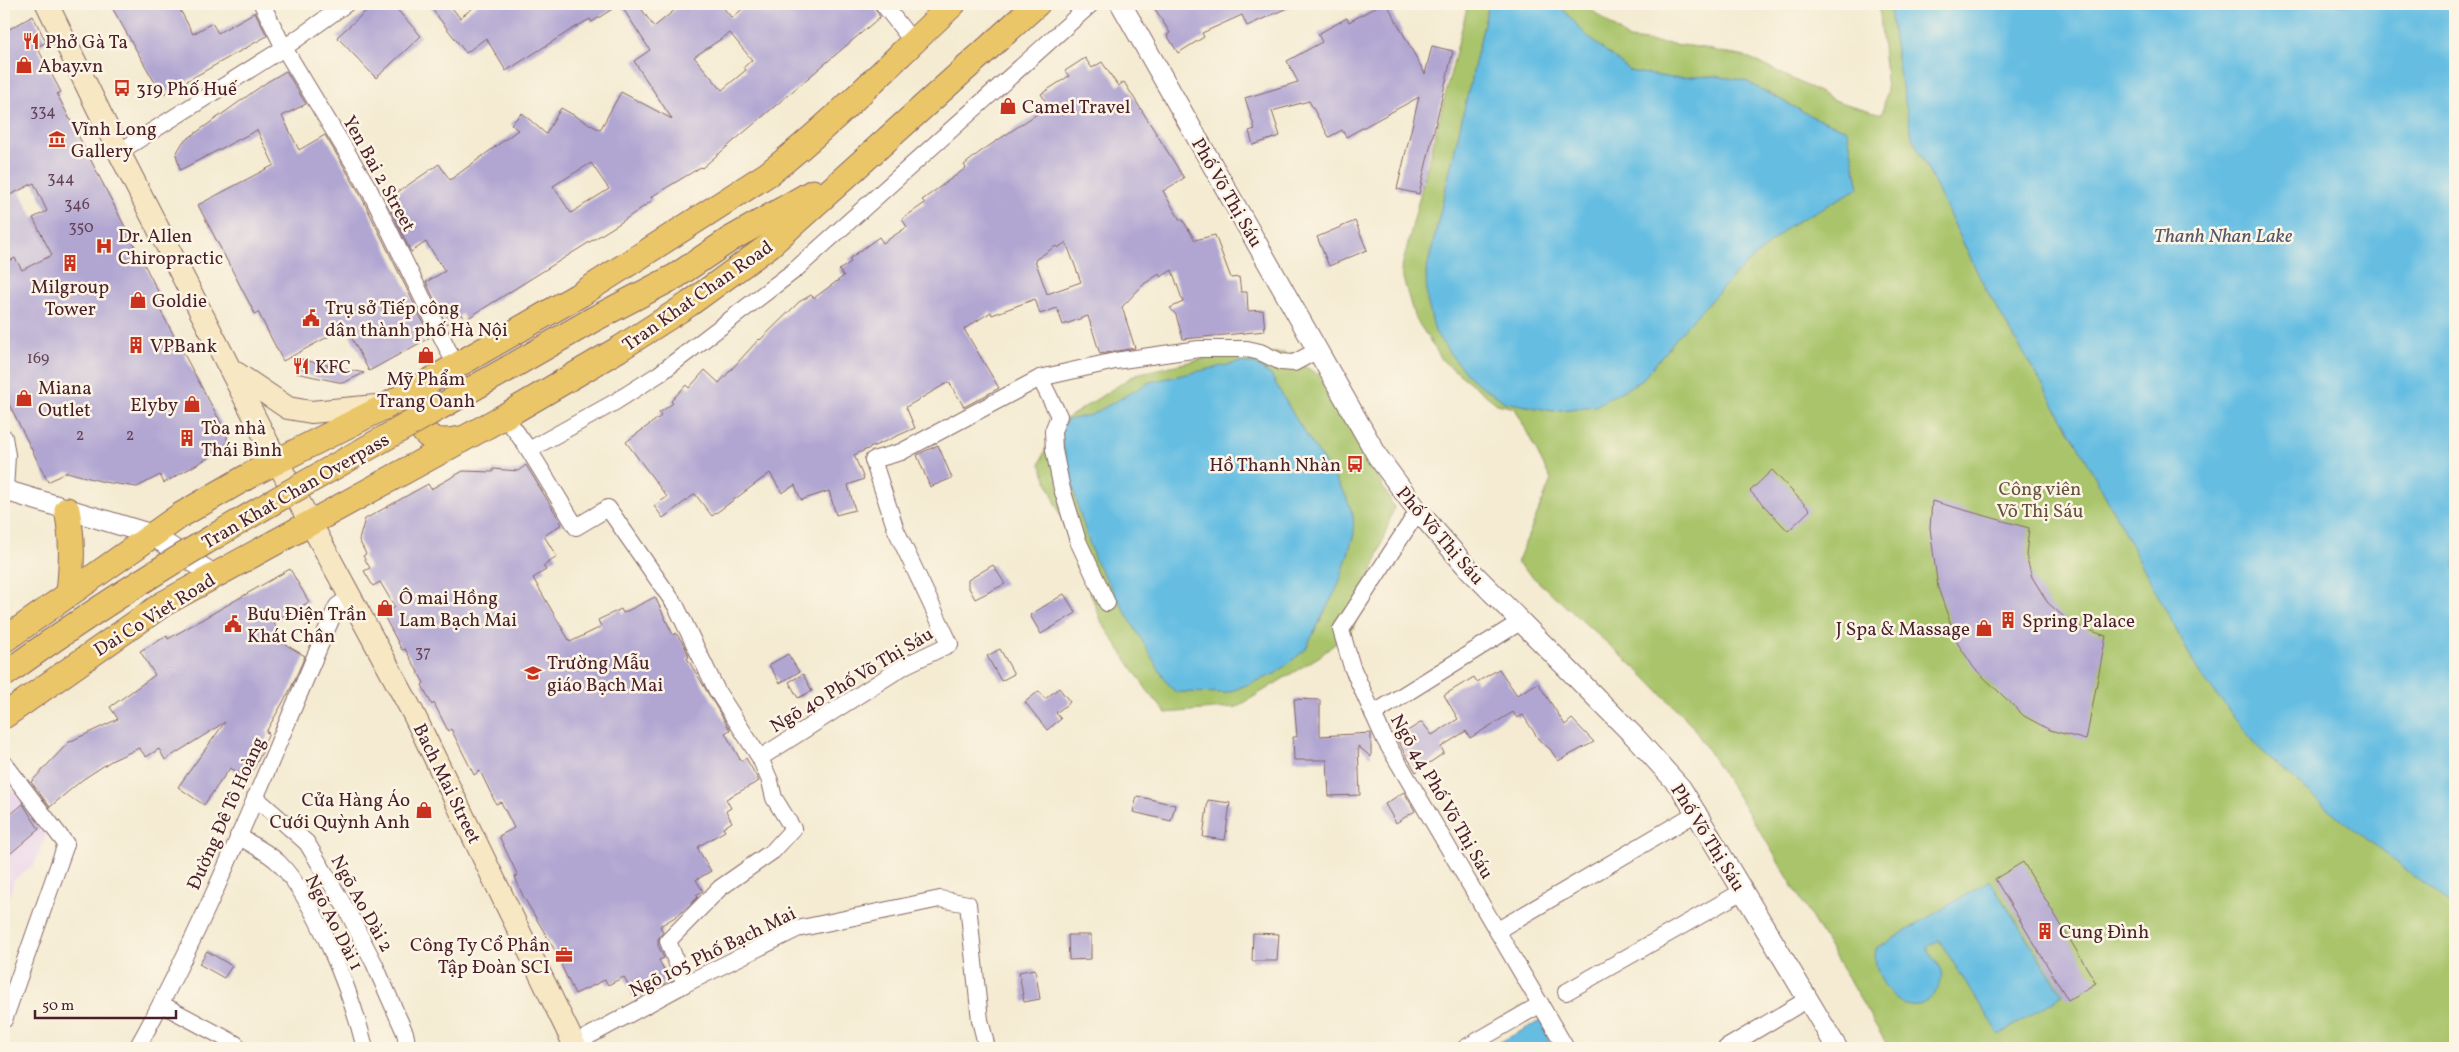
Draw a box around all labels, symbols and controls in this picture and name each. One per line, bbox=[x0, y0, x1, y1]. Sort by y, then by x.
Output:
place label: Phở Gà Ta bbox=[45, 30, 128, 56]
restaurant icon: Phở Gà Ta bbox=[21, 31, 41, 51]
place label: Abay.vn bbox=[38, 54, 103, 80]
shop icon: Abay.vn bbox=[14, 55, 34, 75]
place label: 319 Phố Huế bbox=[136, 77, 238, 103]
bus stop icon: 319 Phố Huế bbox=[112, 78, 132, 98]
place label: Camel Travel bbox=[1022, 95, 1131, 121]
shop icon: Camel Travel bbox=[998, 96, 1018, 116]
house number: 334 bbox=[30, 101, 56, 123]
street label: Yen Bai 2 Street bbox=[336, 111, 421, 237]
place label: Vĩnh Long Gallery bbox=[71, 117, 157, 165]
museum icon: Vĩnh Long Gallery bbox=[47, 129, 67, 149]
street label: Phố Võ Thị Sáu bbox=[1184, 133, 1268, 253]
house number: 344 bbox=[47, 168, 75, 190]
house number: 346 bbox=[64, 194, 90, 216]
house number: 350 bbox=[68, 217, 94, 239]
water label: Thanh Nhan Lake bbox=[2154, 223, 2293, 251]
place label: Dr. Allen Chiropractic bbox=[118, 224, 223, 272]
street label: Tran Khat Chan Road bbox=[618, 235, 779, 358]
hospital icon: Dr. Allen Chiropractic bbox=[94, 236, 114, 256]
building icon: Milgroup Tower bbox=[60, 253, 80, 273]
place label: Milgroup Tower bbox=[31, 275, 109, 323]
place label: Goldie bbox=[152, 289, 207, 315]
shop icon: Goldie bbox=[128, 290, 148, 310]
place label: Trụ sở Tiếp công dân thành phố Hà Nội bbox=[325, 296, 508, 344]
public building icon: Trụ sở Tiếp công dân thành phố Hà Nội bbox=[301, 308, 321, 328]
place label: VPBank bbox=[150, 334, 217, 360]
building icon: VPBank bbox=[126, 335, 146, 355]
shop icon: Mỹ Phẩm Trang Oanh bbox=[416, 345, 436, 365]
house number: 169 bbox=[27, 348, 49, 370]
place label: KFC bbox=[315, 355, 351, 381]
restaurant icon: KFC bbox=[291, 356, 311, 376]
place label: Mỹ Phẩm Trang Oanh bbox=[377, 367, 475, 415]
place label: Miana Outlet bbox=[38, 376, 92, 424]
shop icon: Miana Outlet bbox=[14, 388, 34, 408]
place label: Elyby bbox=[130, 393, 178, 419]
shop icon: Elyby bbox=[182, 394, 202, 414]
place label: Tòa nhà Thái Bình bbox=[201, 416, 282, 464]
house number: 2 bbox=[76, 425, 84, 447]
house number: 2 bbox=[126, 425, 134, 447]
street label: Tran Khat Chan Overpass bbox=[198, 427, 394, 556]
building icon: Tòa nhà Thái Bình bbox=[177, 428, 197, 448]
place label: Hồ Thanh Nhàn bbox=[1209, 453, 1341, 479]
bus stop icon: Hồ Thanh Nhàn bbox=[1345, 454, 1365, 474]
park label: Công viên Võ Thị Sáu bbox=[1997, 477, 2083, 525]
street label: Phố Võ Thị Sáu bbox=[1389, 482, 1489, 591]
street label: Dai Co Viet Road bbox=[89, 568, 221, 663]
place label: Ô mai Hồng Lam Bạch Mai bbox=[399, 586, 517, 634]
shop icon: Ô mai Hồng Lam Bạch Mai bbox=[375, 598, 395, 618]
place label: Bưu Điện Trần Khát Chân bbox=[247, 602, 367, 650]
place label: Spring Palace bbox=[2022, 609, 2135, 635]
building icon: Spring Palace bbox=[1998, 610, 2018, 630]
public building icon: Bưu Điện Trần Khát Chân bbox=[223, 614, 243, 634]
place label: J Spa & Massage bbox=[1836, 617, 1970, 643]
shop icon: J Spa & Massage bbox=[1974, 618, 1994, 638]
street label: Ngõ 40 Phố Võ Thị Sáu bbox=[765, 622, 939, 740]
house number: 37 bbox=[415, 642, 431, 664]
place label: Trường Mẫu giáo Bạch Mai bbox=[547, 651, 663, 699]
school or university icon: Trường Mẫu giáo Bạch Mai bbox=[523, 663, 543, 683]
street label: Ngõ 44 Phố Võ Thị Sáu bbox=[1383, 710, 1499, 884]
street label: Bach Mai Street bbox=[406, 719, 487, 849]
street label: Đường Đê Tô Hoàng bbox=[181, 733, 272, 895]
street label: Phố Võ Thị Sáu bbox=[1664, 779, 1751, 897]
place label: Cửa Hàng Áo Cưới Quỳnh Anh bbox=[269, 788, 410, 836]
shop icon: Cửa Hàng Áo Cưới Quỳnh Anh bbox=[414, 800, 434, 820]
street label: Ngõ Ao Dài 2 bbox=[324, 851, 399, 957]
street label: Ngõ Ao Dài 1 bbox=[298, 870, 369, 976]
street label: Ngõ 105 Phố Bạch Mai bbox=[625, 901, 801, 1005]
place label: Cung Đình bbox=[2059, 920, 2149, 946]
building icon: Cung Đình bbox=[2035, 921, 2055, 941]
place label: Công Ty Cổ Phần Tập Đoàn SCI bbox=[410, 933, 550, 981]
office icon: Công Ty Cổ Phần Tập Đoàn SCI bbox=[554, 945, 574, 965]
scale bar bbox=[35, 987, 176, 1019]
text: 50 m bbox=[42, 996, 74, 1017]

